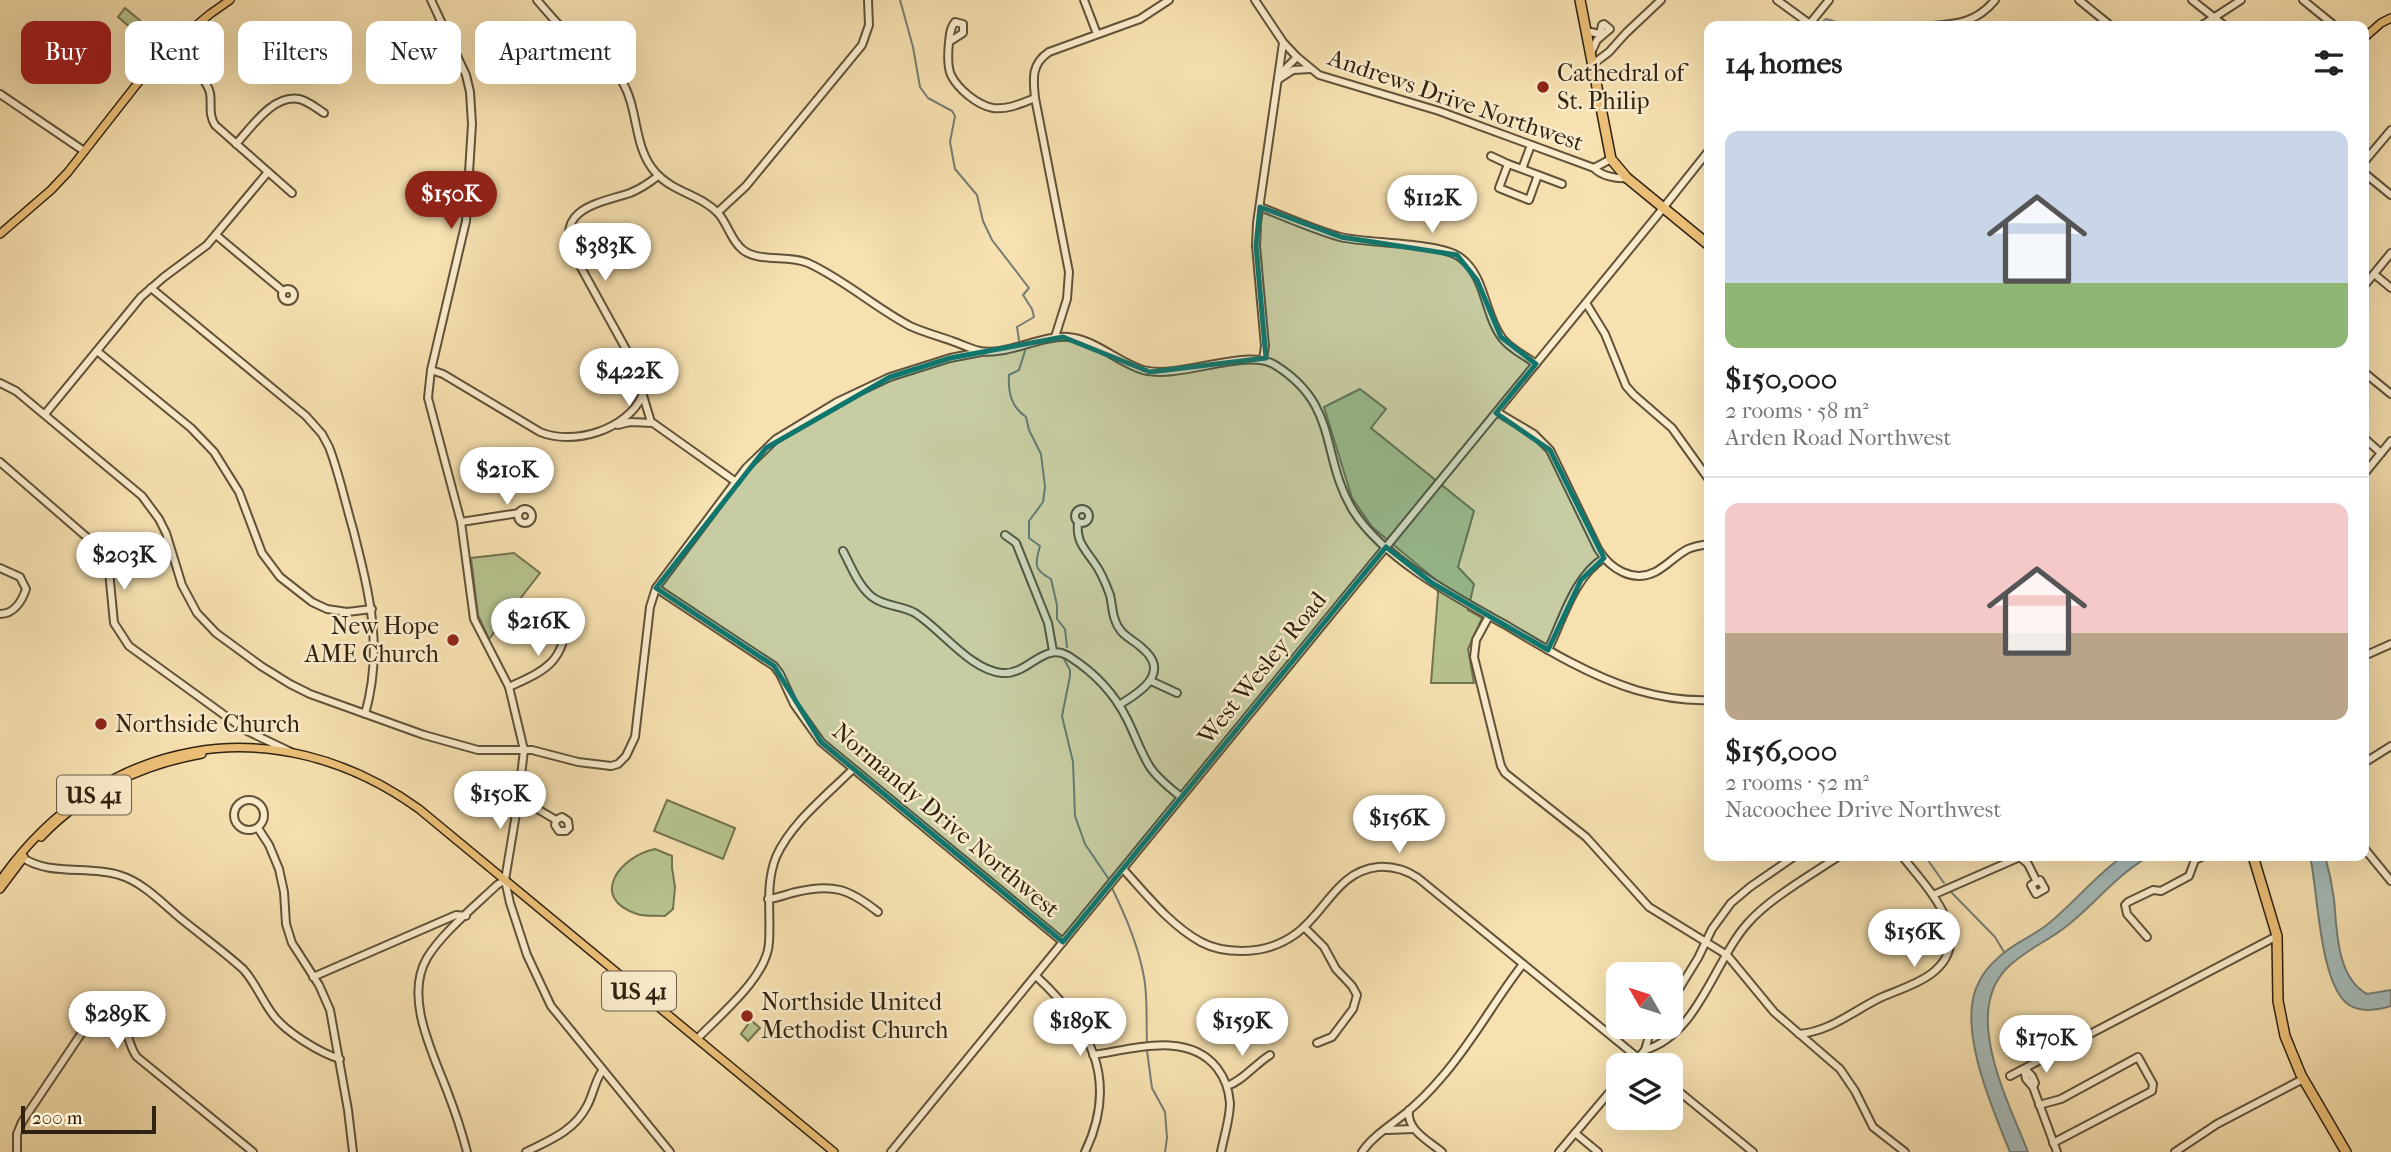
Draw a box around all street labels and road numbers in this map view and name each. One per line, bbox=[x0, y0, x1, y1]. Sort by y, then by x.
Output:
street label: Andrews Drive Northwest bbox=[1324, 43, 1588, 157]
street label: West Wesley Road bbox=[1191, 585, 1333, 751]
street label: Normandy Drive Northwest bbox=[827, 717, 1066, 923]
road number: US 41 bbox=[57, 776, 131, 814]
road number: US 41 bbox=[602, 972, 676, 1010]

